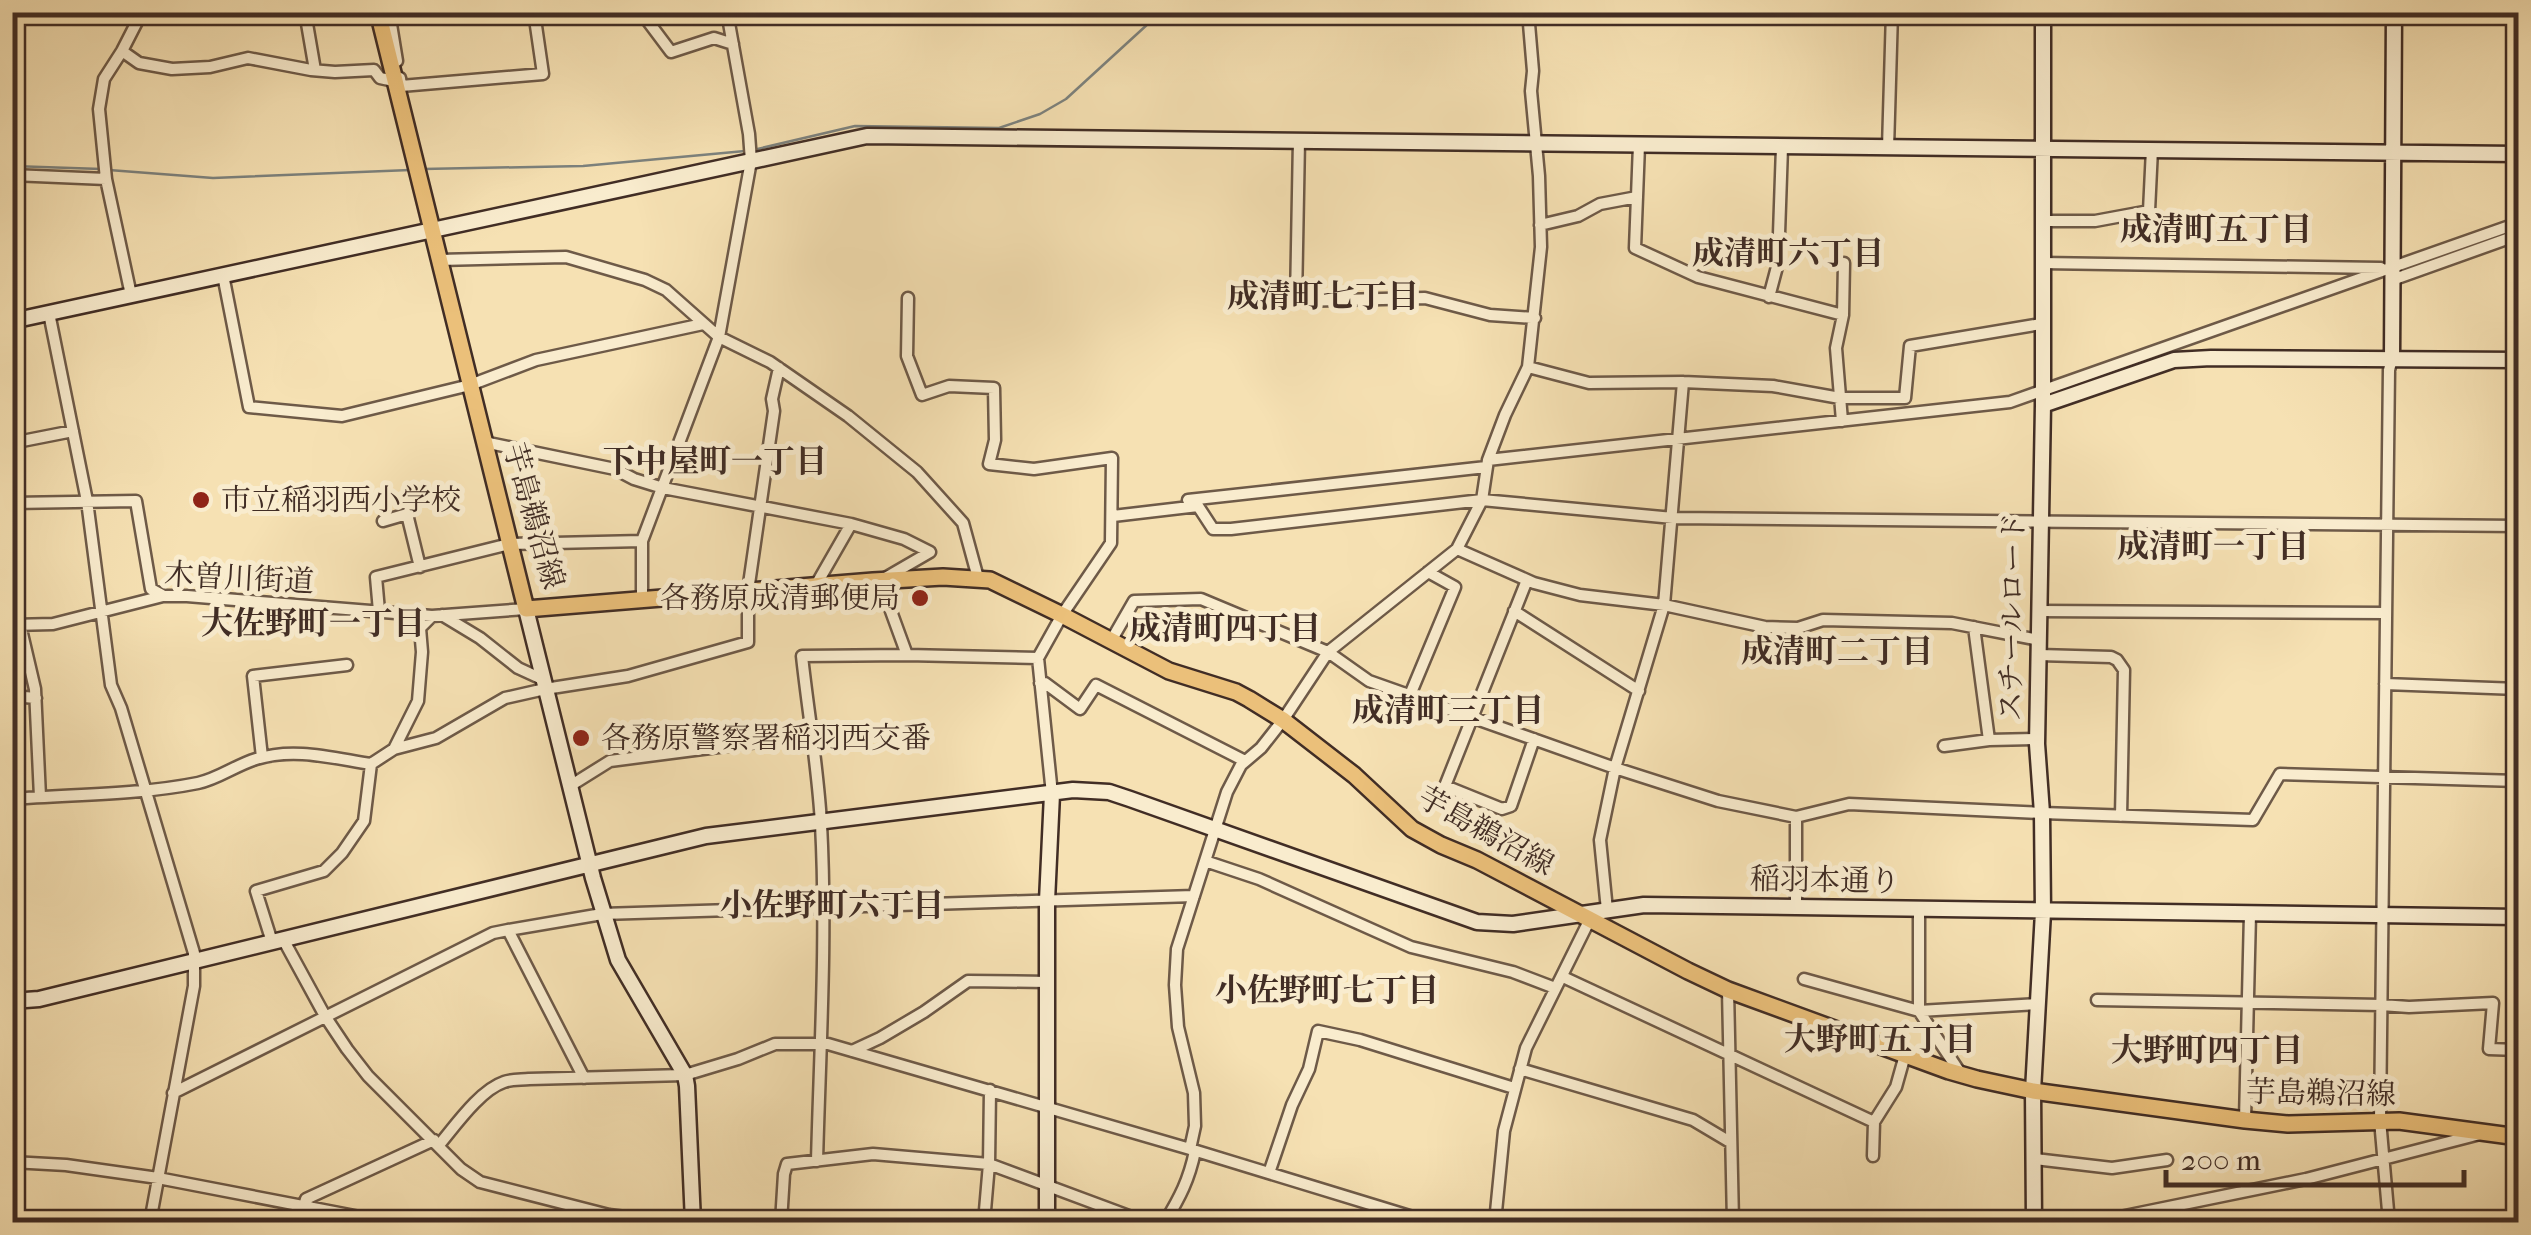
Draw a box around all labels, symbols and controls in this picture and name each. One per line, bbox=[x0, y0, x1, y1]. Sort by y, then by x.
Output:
district label: 成清町五丁目 bbox=[2120, 211, 2312, 248]
district label: 成清町六丁目 bbox=[1692, 235, 1884, 272]
district label: 成清町七丁目 bbox=[1227, 278, 1419, 315]
street label: 芋島鵜沼線 bbox=[496, 439, 571, 593]
district label: 下中屋町一丁目 bbox=[603, 443, 827, 480]
place label: 市立稲羽西小学校 bbox=[221, 483, 461, 518]
marker: 市立稲羽西小学校 bbox=[190, 489, 212, 511]
street label: スチールロード bbox=[1993, 512, 2032, 722]
district label: 成清町一丁目 bbox=[2117, 528, 2309, 565]
street label: 木曽川街道 bbox=[163, 557, 315, 600]
place label: 各務原成清郵便局 bbox=[660, 581, 900, 616]
marker: 各務原成清郵便局 bbox=[909, 587, 931, 609]
district label: 大佐野町一丁目 bbox=[201, 605, 425, 642]
district label: 成清町四丁目 bbox=[1129, 610, 1321, 647]
district label: 成清町二丁目 bbox=[1741, 633, 1933, 670]
district label: 成清町三丁目 bbox=[1352, 692, 1544, 729]
place label: 各務原警察署稲羽西交番 bbox=[601, 721, 931, 756]
marker: 各務原警察署稲羽西交番 bbox=[570, 727, 592, 749]
street label: 芋島鵜沼線 bbox=[1412, 780, 1560, 883]
street label: 稲羽本通り bbox=[1750, 862, 1900, 899]
district label: 小佐野町六丁目 bbox=[720, 887, 944, 924]
district label: 小佐野町七丁目 bbox=[1215, 972, 1439, 1009]
district label: 大野町五丁目 bbox=[1784, 1021, 1976, 1058]
district label: 大野町四丁目 bbox=[2111, 1032, 2303, 1069]
street label: 芋島鵜沼線 bbox=[2246, 1075, 2396, 1112]
scale bar bbox=[2166, 1125, 2464, 1187]
text: 200 m bbox=[2181, 1143, 2261, 1178]

